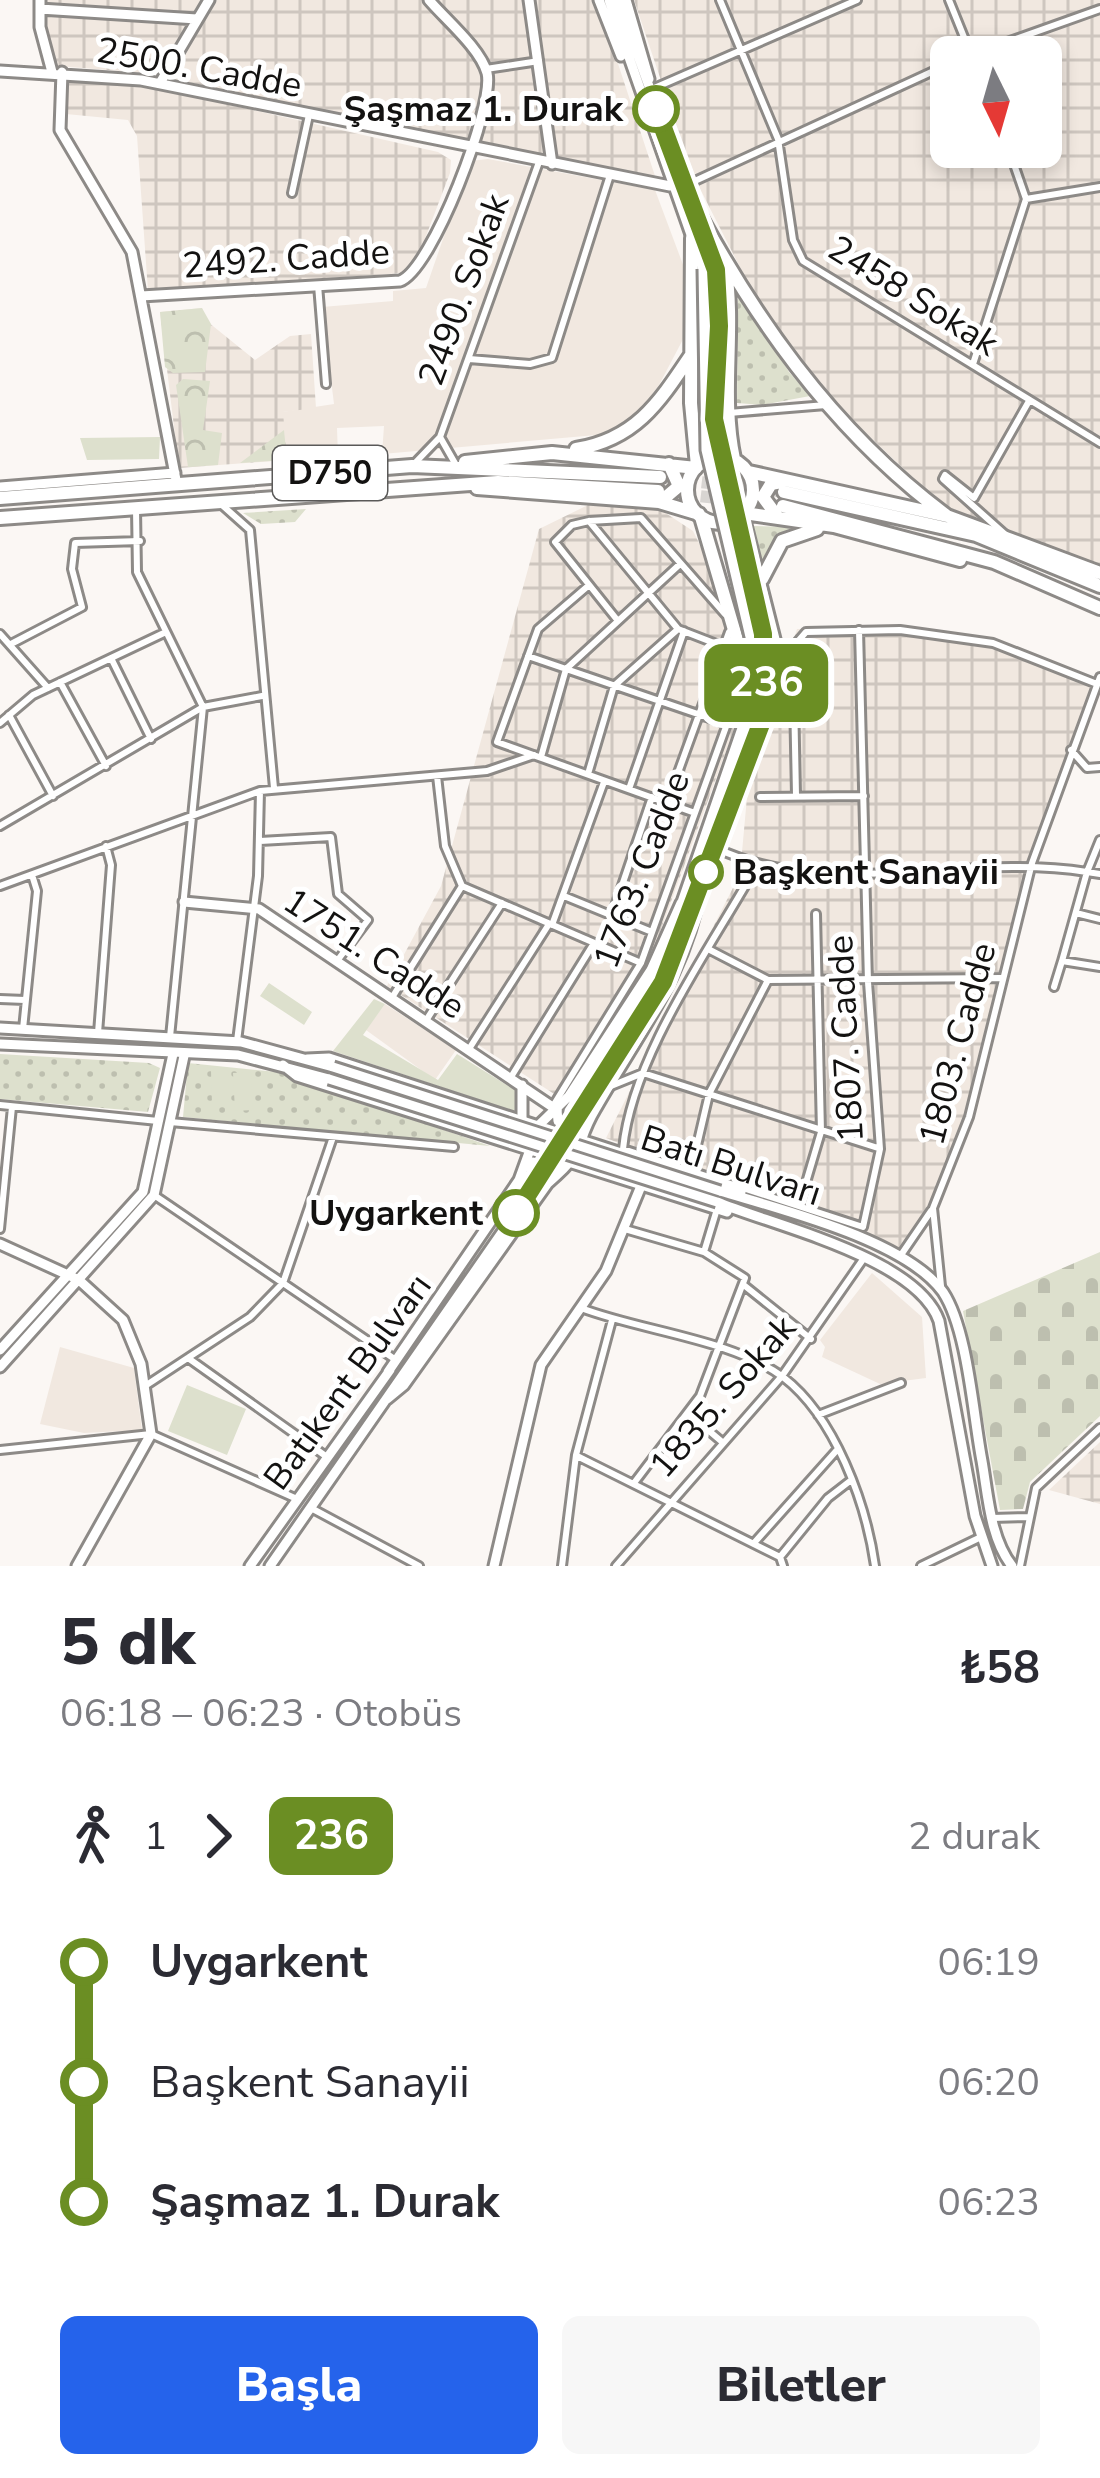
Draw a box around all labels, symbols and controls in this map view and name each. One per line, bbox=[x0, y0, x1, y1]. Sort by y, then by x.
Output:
street label: 2500. Cadde bbox=[92, 26, 306, 110]
north arrow bbox=[930, 36, 1062, 168]
map controls bbox=[930, 36, 1062, 168]
place label: Şaşmaz 1. Durak bbox=[344, 85, 624, 134]
marker: Şaşmaz 1. Durak bbox=[634, 87, 678, 131]
street label: 2490. Sokak bbox=[407, 186, 522, 393]
street label: 2458 Sokak bbox=[818, 224, 1009, 368]
street label: 2492. Cadde bbox=[181, 227, 391, 291]
road number: D750 bbox=[273, 446, 387, 500]
line badge: 236 bbox=[697, 644, 835, 722]
text: 236 bbox=[728, 654, 804, 711]
street label: 1763. Cadde bbox=[582, 764, 702, 976]
place label: Başkent Sanayii bbox=[733, 848, 999, 897]
marker: Başkent Sanayii bbox=[690, 856, 722, 888]
street label: 1751. Cadde bbox=[274, 877, 474, 1031]
street label: 1807. Cadde bbox=[816, 934, 876, 1144]
street label: 1803. Cadde bbox=[907, 937, 1009, 1151]
street label: Batı Bulvarı bbox=[635, 1114, 827, 1218]
place label: Uygarkent bbox=[309, 1189, 483, 1238]
marker: Uygarkent bbox=[494, 1191, 538, 1235]
street label: Batıkent Bulvarı bbox=[253, 1264, 443, 1500]
street label: 1835. Sokak bbox=[639, 1304, 808, 1489]
text: 5 dk bbox=[60, 1597, 195, 1687]
text: ₺58 bbox=[959, 1638, 1040, 1699]
text: 06:18 – 06:23 · Otobüs bbox=[60, 1687, 462, 1740]
icon: walk bbox=[60, 1803, 126, 1869]
icon: forward bbox=[185, 1803, 251, 1869]
text: 236 bbox=[293, 1807, 369, 1864]
text: 1 bbox=[144, 1810, 167, 1863]
text: 2 durak bbox=[908, 1810, 1040, 1863]
text: Uygarkent bbox=[150, 1932, 368, 1993]
text: 06:19 bbox=[938, 1936, 1040, 1989]
text: Başkent Sanayii bbox=[150, 2052, 470, 2113]
text: 06:20 bbox=[938, 2056, 1040, 2109]
text: Şaşmaz 1. Durak bbox=[150, 2172, 499, 2233]
text: 06:23 bbox=[938, 2176, 1040, 2229]
button: Başla bbox=[60, 2316, 538, 2454]
button: Biletler bbox=[562, 2316, 1040, 2454]

